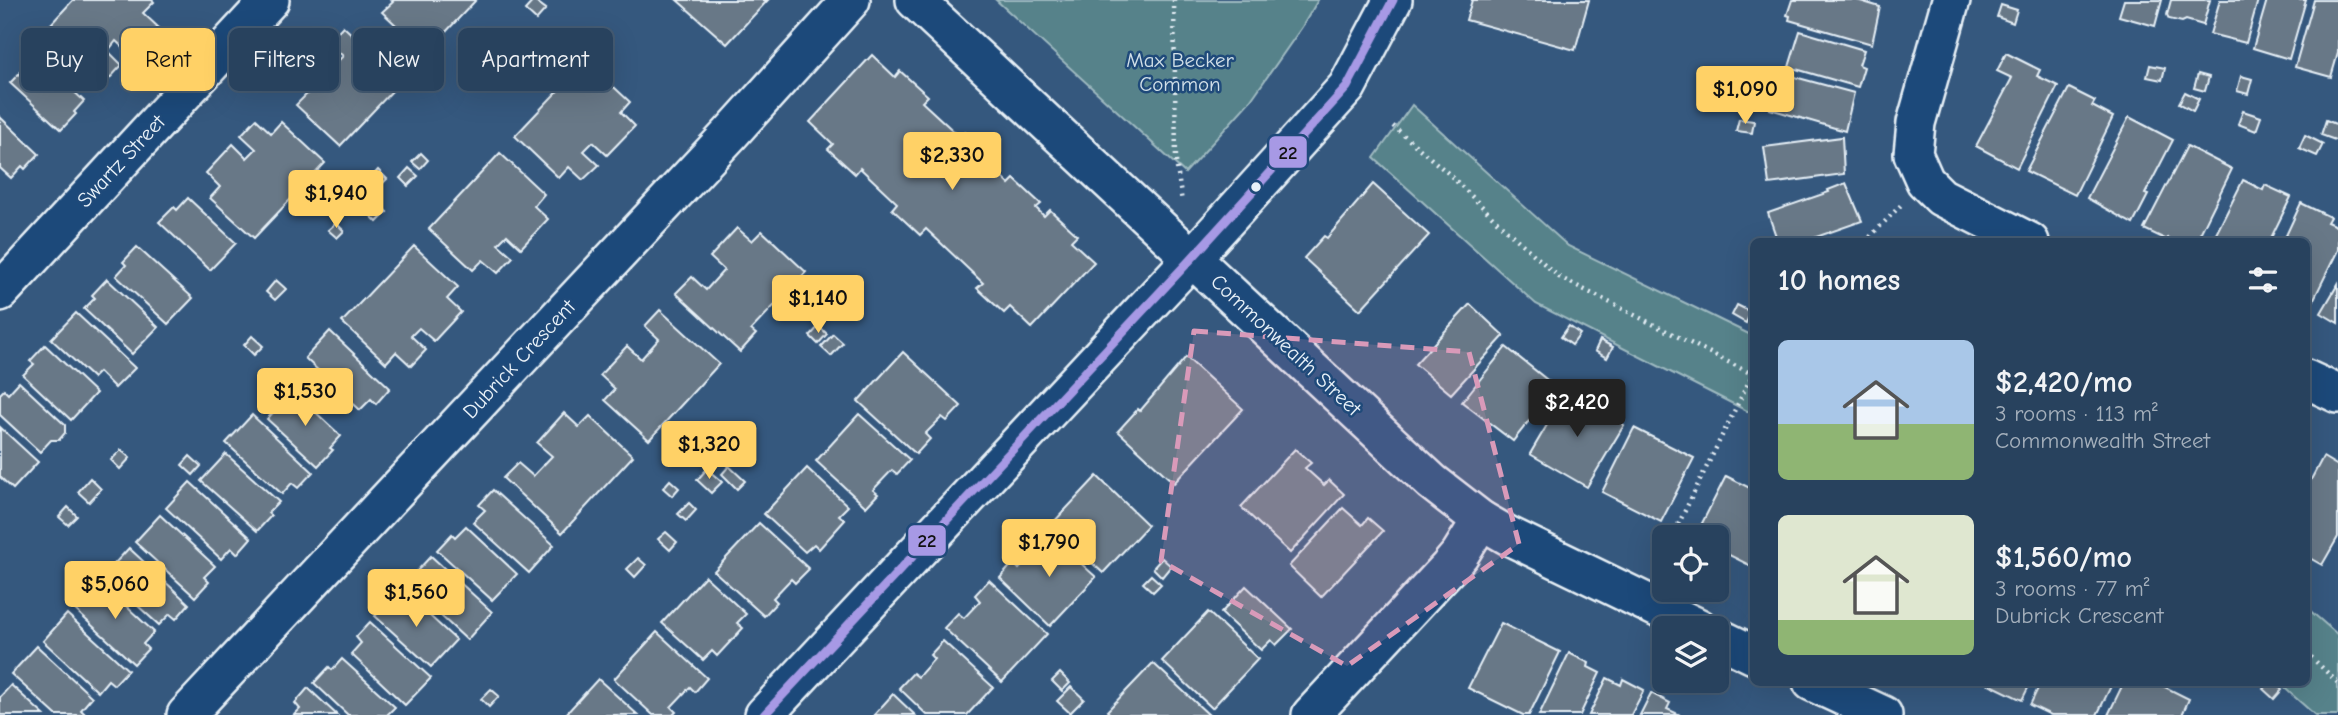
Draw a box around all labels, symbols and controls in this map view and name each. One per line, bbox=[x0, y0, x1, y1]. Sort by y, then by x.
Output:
chip: Buy bbox=[21, 28, 107, 91]
chip: Rent bbox=[121, 28, 215, 91]
chip: Filters bbox=[229, 28, 339, 91]
chip: New bbox=[353, 28, 444, 91]
chip: Apartment bbox=[458, 28, 613, 91]
park label: Max Becker Common bbox=[1126, 48, 1234, 96]
pin: $1,090 bbox=[1688, 66, 1802, 126]
text: $1,090 bbox=[1712, 75, 1778, 102]
street label: Swartz Street bbox=[72, 109, 171, 212]
pin: $2,330 bbox=[895, 132, 1009, 192]
line badge: 22 bbox=[1268, 135, 1308, 169]
text: $2,330 bbox=[919, 141, 985, 168]
text: 22 bbox=[1279, 142, 1297, 164]
pin: $1,940 bbox=[279, 170, 393, 230]
text: $1,940 bbox=[304, 179, 368, 206]
unlabelled marker bbox=[1249, 180, 1263, 194]
icon: filters bbox=[2244, 261, 2282, 299]
text: 10 homes bbox=[1778, 263, 1900, 298]
street label: Commonwealth Street bbox=[1206, 269, 1367, 421]
pin: $1,140 bbox=[761, 276, 875, 335]
text: $1,140 bbox=[788, 284, 848, 311]
street label: Dubrick Crescent bbox=[458, 294, 581, 423]
text: $2,420/mo bbox=[1995, 365, 2132, 400]
pin: $1,530 bbox=[248, 368, 362, 428]
icon: home bbox=[1834, 368, 1918, 452]
text: $1,530 bbox=[273, 377, 337, 404]
pin: $2,420 bbox=[1520, 380, 1634, 439]
text: $2,420 bbox=[1544, 388, 1610, 415]
text: 3 rooms · 113 m² bbox=[1995, 400, 2158, 427]
pin: $1,320 bbox=[652, 421, 766, 481]
text: Commonwealth Street bbox=[1995, 427, 2210, 454]
text: $1,320 bbox=[677, 430, 741, 457]
pin: $1,790 bbox=[992, 520, 1106, 579]
line badge: 22 bbox=[907, 524, 947, 557]
map controls bbox=[1652, 525, 1729, 693]
button: locate bbox=[1652, 525, 1729, 602]
text: $1,790 bbox=[1018, 528, 1080, 555]
text: 22 bbox=[918, 530, 936, 552]
text: $1,560/mo bbox=[1995, 540, 2132, 575]
icon: home bbox=[1834, 543, 1918, 627]
pin: $5,060 bbox=[58, 562, 172, 621]
text: $5,060 bbox=[81, 570, 149, 597]
pin: $1,560 bbox=[359, 570, 473, 629]
text: 3 rooms · 77 m² bbox=[1995, 575, 2150, 602]
text: $1,560 bbox=[384, 578, 448, 605]
text: Dubrick Crescent bbox=[1995, 602, 2164, 629]
button: layers bbox=[1652, 616, 1729, 693]

